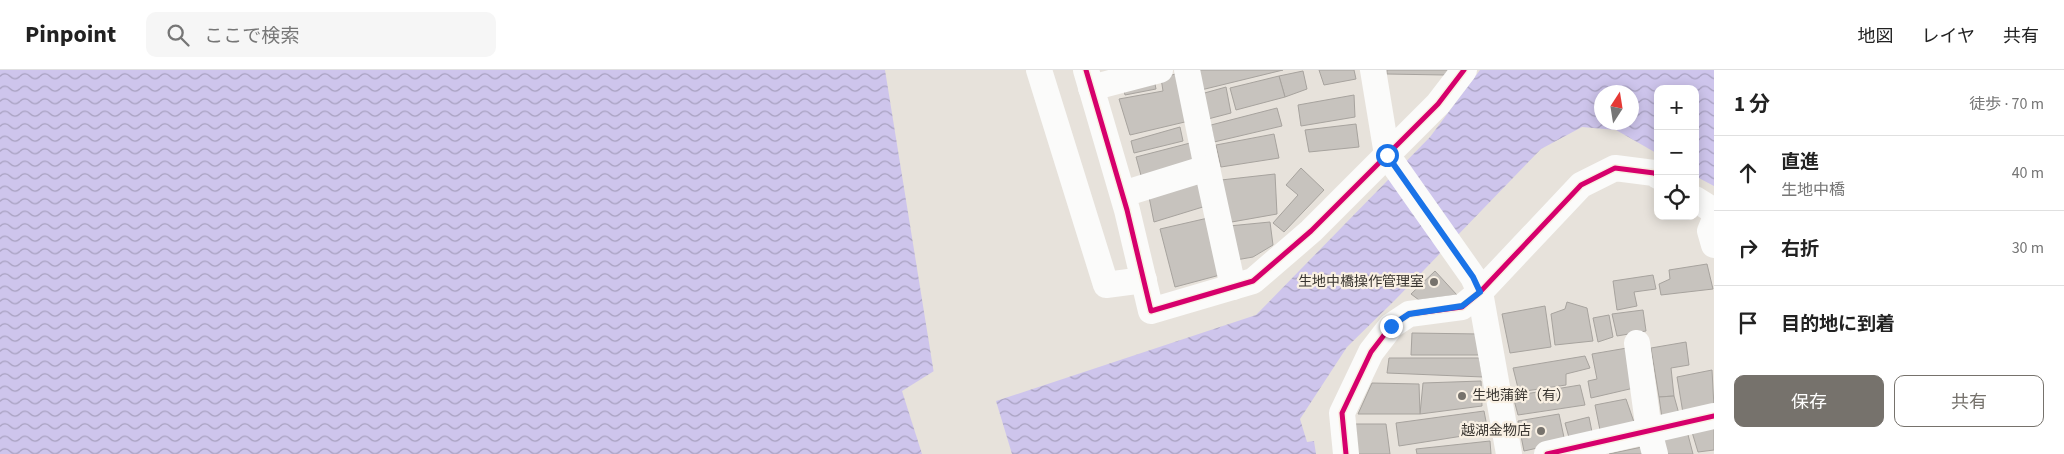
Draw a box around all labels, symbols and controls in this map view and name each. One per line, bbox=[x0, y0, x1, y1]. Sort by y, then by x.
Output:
search box bbox=[146, 12, 496, 57]
text: Pinpoint bbox=[25, 17, 116, 52]
icon: search bbox=[164, 21, 192, 49]
text: ここで検索 bbox=[204, 23, 299, 50]
text: 地図 bbox=[1858, 24, 1894, 49]
text: レイヤ bbox=[1922, 24, 1975, 49]
text: 共有 bbox=[2003, 24, 2039, 49]
north arrow bbox=[1594, 85, 1639, 130]
map controls bbox=[1654, 85, 1699, 220]
button: + bbox=[1654, 85, 1699, 130]
text: 1 分 bbox=[1734, 89, 1770, 119]
text: 徒歩 · 70 m bbox=[1969, 93, 2044, 115]
button: − bbox=[1654, 130, 1699, 175]
route start bbox=[1376, 144, 1399, 167]
text: 直進 bbox=[1781, 149, 1819, 176]
icon: ahead bbox=[1734, 159, 1762, 187]
text: 40 m bbox=[2012, 162, 2044, 184]
button: locate bbox=[1654, 175, 1699, 220]
text: 生地中橋 bbox=[1781, 179, 1845, 201]
icon: right bbox=[1734, 234, 1762, 262]
text: 右折 bbox=[1781, 236, 1819, 263]
text: 30 m bbox=[2012, 237, 2044, 259]
place label: 生地中橋操作管理室 bbox=[1298, 272, 1424, 292]
marker: 生地中橋操作管理室 bbox=[1428, 276, 1440, 288]
icon: arrive bbox=[1734, 309, 1762, 337]
text: 目的地に到着 bbox=[1781, 311, 1895, 338]
route end bbox=[1380, 315, 1403, 338]
button: 保存 bbox=[1734, 375, 1884, 427]
button: 共有 bbox=[1894, 375, 2044, 427]
place label: 生地蒲鉾（有） bbox=[1472, 386, 1570, 406]
marker: 生地蒲鉾（有） bbox=[1456, 390, 1468, 402]
place label: 越湖金物店 bbox=[1461, 421, 1531, 441]
marker: 越湖金物店 bbox=[1535, 425, 1547, 437]

